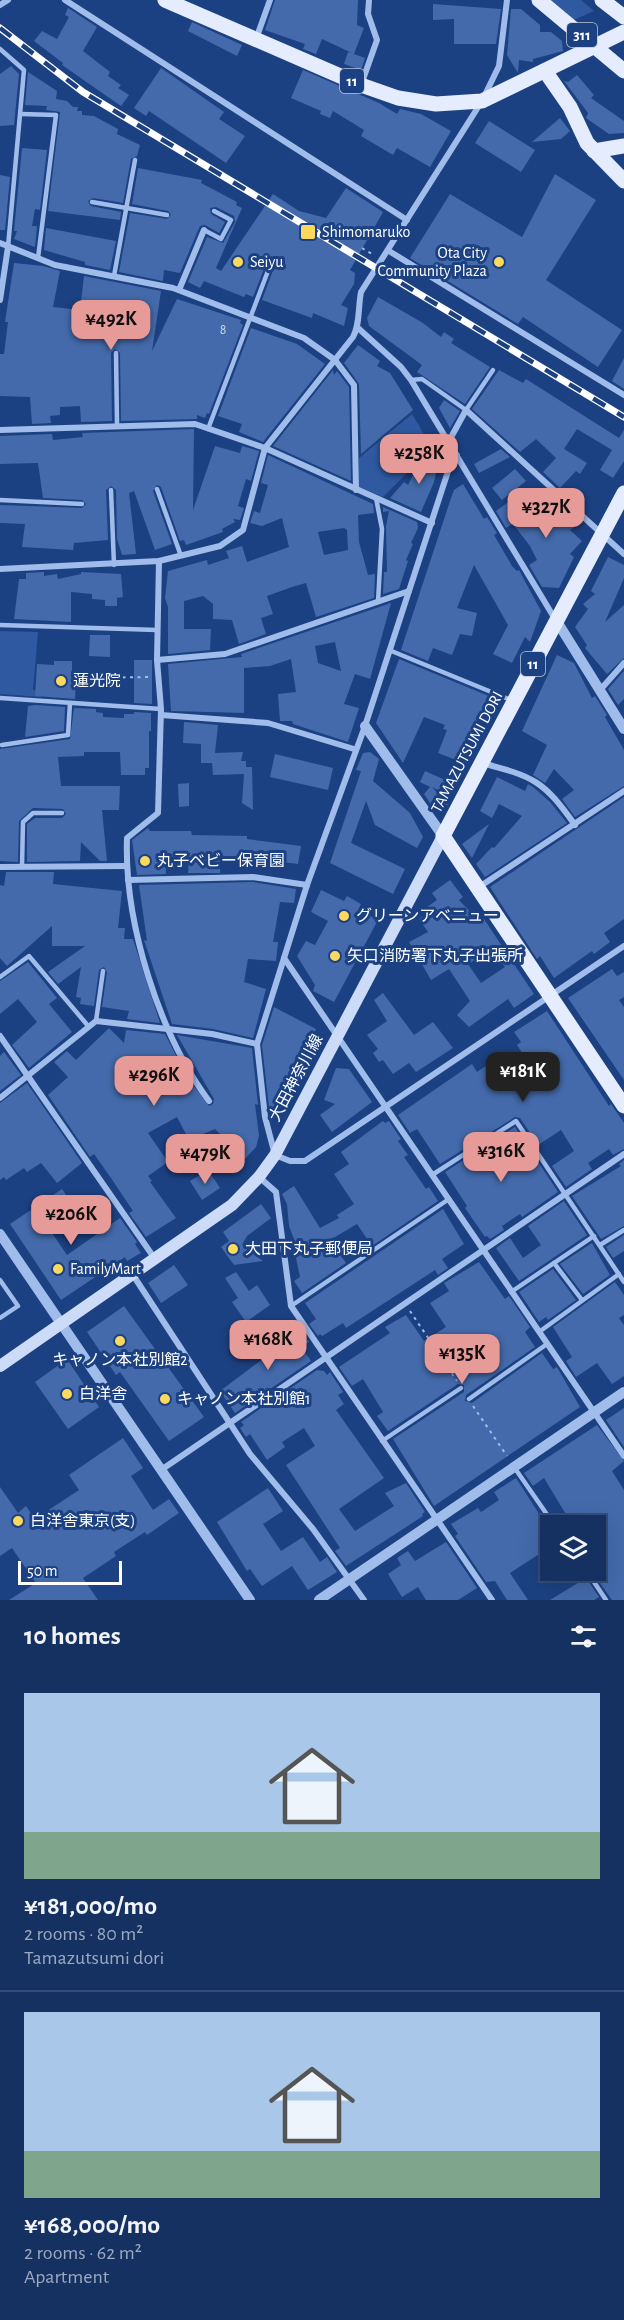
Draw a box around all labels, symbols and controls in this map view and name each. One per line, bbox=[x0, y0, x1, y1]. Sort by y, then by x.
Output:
road number: 311 bbox=[567, 23, 597, 47]
road number: 11 bbox=[340, 69, 364, 93]
marker: Shimomaruko bbox=[299, 223, 317, 241]
place label: Shimomaruko bbox=[322, 224, 410, 240]
place label: Ota City Community Plaza bbox=[378, 245, 487, 280]
place label: Seiyu bbox=[250, 254, 283, 271]
marker: Seiyu bbox=[231, 255, 245, 269]
marker: Ota City Community Plaza bbox=[492, 255, 506, 269]
pin: ¥492K bbox=[69, 300, 153, 351]
text: ¥492K bbox=[85, 309, 137, 329]
house number: 8 bbox=[220, 323, 226, 337]
pin: ¥258K bbox=[377, 434, 461, 485]
text: ¥258K bbox=[394, 443, 444, 463]
pin: ¥327K bbox=[504, 488, 588, 539]
text: ¥327K bbox=[522, 497, 570, 517]
road number: 11 bbox=[521, 652, 545, 676]
place label: 蓮光院 bbox=[73, 672, 121, 689]
marker: 蓮光院 bbox=[54, 674, 68, 688]
street label: TAMAZUTSUMI DORI bbox=[428, 689, 506, 815]
place label: 丸子ベビー保育園 bbox=[157, 852, 285, 869]
marker: 丸子ベビー保育園 bbox=[138, 854, 152, 868]
place label: グリーンアベニュー bbox=[356, 907, 499, 924]
marker: グリーンアベニュー bbox=[337, 909, 351, 923]
place label: 矢口消防署下丸子出張所 bbox=[347, 947, 523, 964]
marker: 矢口消防署下丸子出張所 bbox=[328, 949, 342, 963]
street label: 大田神奈川線 bbox=[266, 1031, 326, 1124]
pin: ¥181K bbox=[481, 1052, 565, 1103]
pin: ¥296K bbox=[112, 1056, 196, 1107]
text: ¥181K bbox=[500, 1061, 546, 1081]
text: ¥296K bbox=[129, 1065, 179, 1085]
pin: ¥316K bbox=[459, 1132, 543, 1183]
pin: ¥479K bbox=[163, 1134, 247, 1185]
text: ¥316K bbox=[477, 1141, 525, 1161]
text: ¥479K bbox=[180, 1143, 230, 1163]
pin: ¥206K bbox=[29, 1195, 113, 1246]
text: ¥206K bbox=[45, 1204, 97, 1224]
place label: 大田下丸子郵便局 bbox=[245, 1240, 373, 1257]
marker: 大田下丸子郵便局 bbox=[226, 1242, 240, 1256]
place label: FamilyMart bbox=[70, 1261, 141, 1278]
marker: FamilyMart bbox=[51, 1262, 65, 1276]
pin: ¥168K bbox=[226, 1320, 310, 1371]
text: ¥168K bbox=[244, 1329, 292, 1349]
marker: キャノン本社別館2 bbox=[113, 1334, 127, 1348]
pin: ¥135K bbox=[420, 1334, 504, 1385]
text: ¥135K bbox=[439, 1343, 485, 1363]
place label: キャノン本社別館2 bbox=[52, 1352, 188, 1368]
place label: 白洋舎 bbox=[79, 1385, 127, 1402]
marker: 白洋舎 bbox=[60, 1387, 74, 1401]
place label: キャノン本社別館1 bbox=[177, 1391, 311, 1407]
marker: キャノン本社別館1 bbox=[158, 1392, 172, 1406]
place label: 白洋舎東京(支) bbox=[30, 1512, 136, 1529]
marker: 白洋舎東京(支) bbox=[11, 1514, 25, 1528]
map controls bbox=[540, 1515, 606, 1581]
button: layers bbox=[540, 1515, 606, 1581]
scale bar bbox=[18, 1558, 122, 1586]
text: 50 m bbox=[27, 1563, 58, 1579]
icon: filters bbox=[567, 1620, 600, 1653]
text: 10 homes bbox=[24, 1623, 121, 1649]
icon: home bbox=[258, 1732, 366, 1840]
text: ¥181,000/mo bbox=[24, 1893, 157, 1919]
text: 2 rooms · 80 m² bbox=[24, 1924, 143, 1944]
text: Tamazutsumi dori bbox=[24, 1948, 164, 1968]
icon: home bbox=[258, 2051, 366, 2159]
text: ¥168,000/mo bbox=[24, 2212, 160, 2238]
text: 2 rooms · 62 m² bbox=[24, 2243, 142, 2263]
text: Apartment bbox=[24, 2267, 109, 2287]

